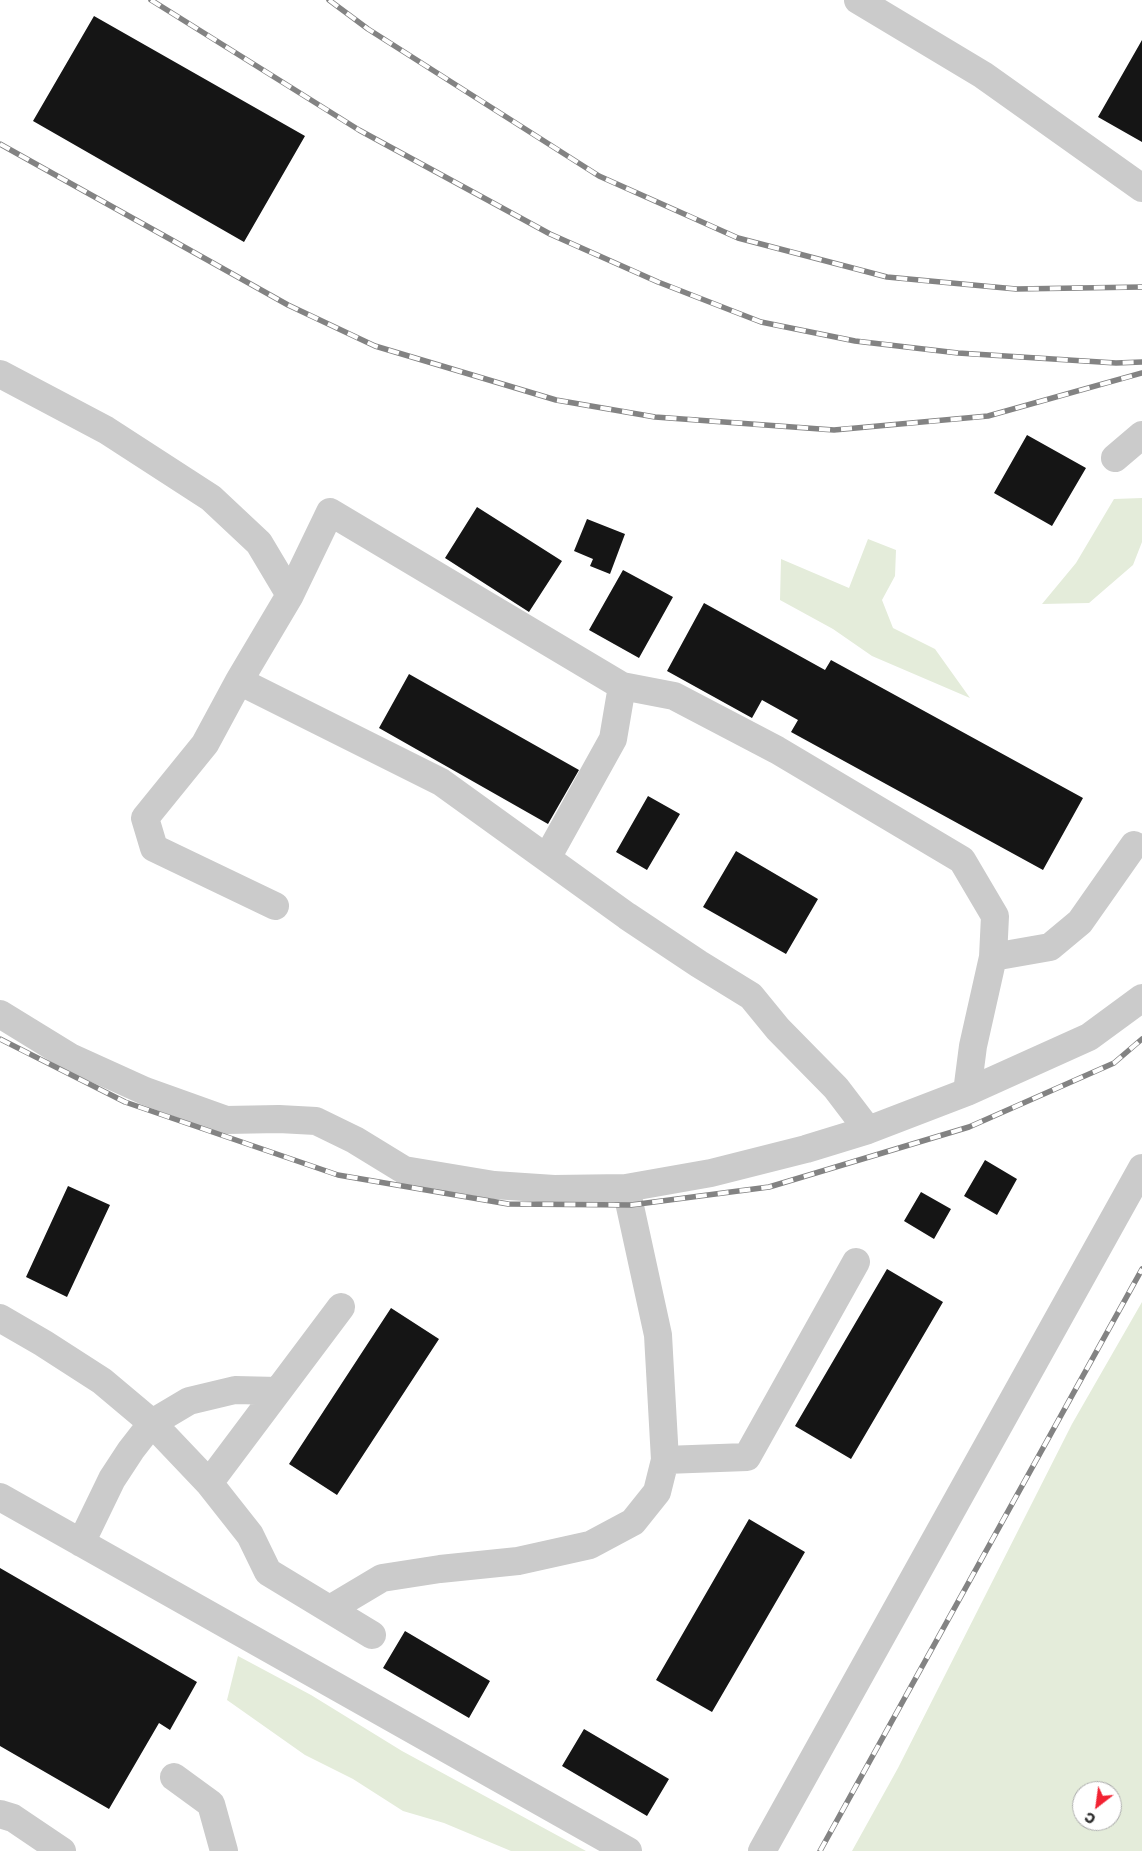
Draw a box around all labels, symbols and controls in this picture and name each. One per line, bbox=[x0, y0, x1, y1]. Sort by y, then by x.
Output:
north arrow bbox=[1072, 1781, 1122, 1831]
text: С bbox=[1081, 1809, 1098, 1828]

